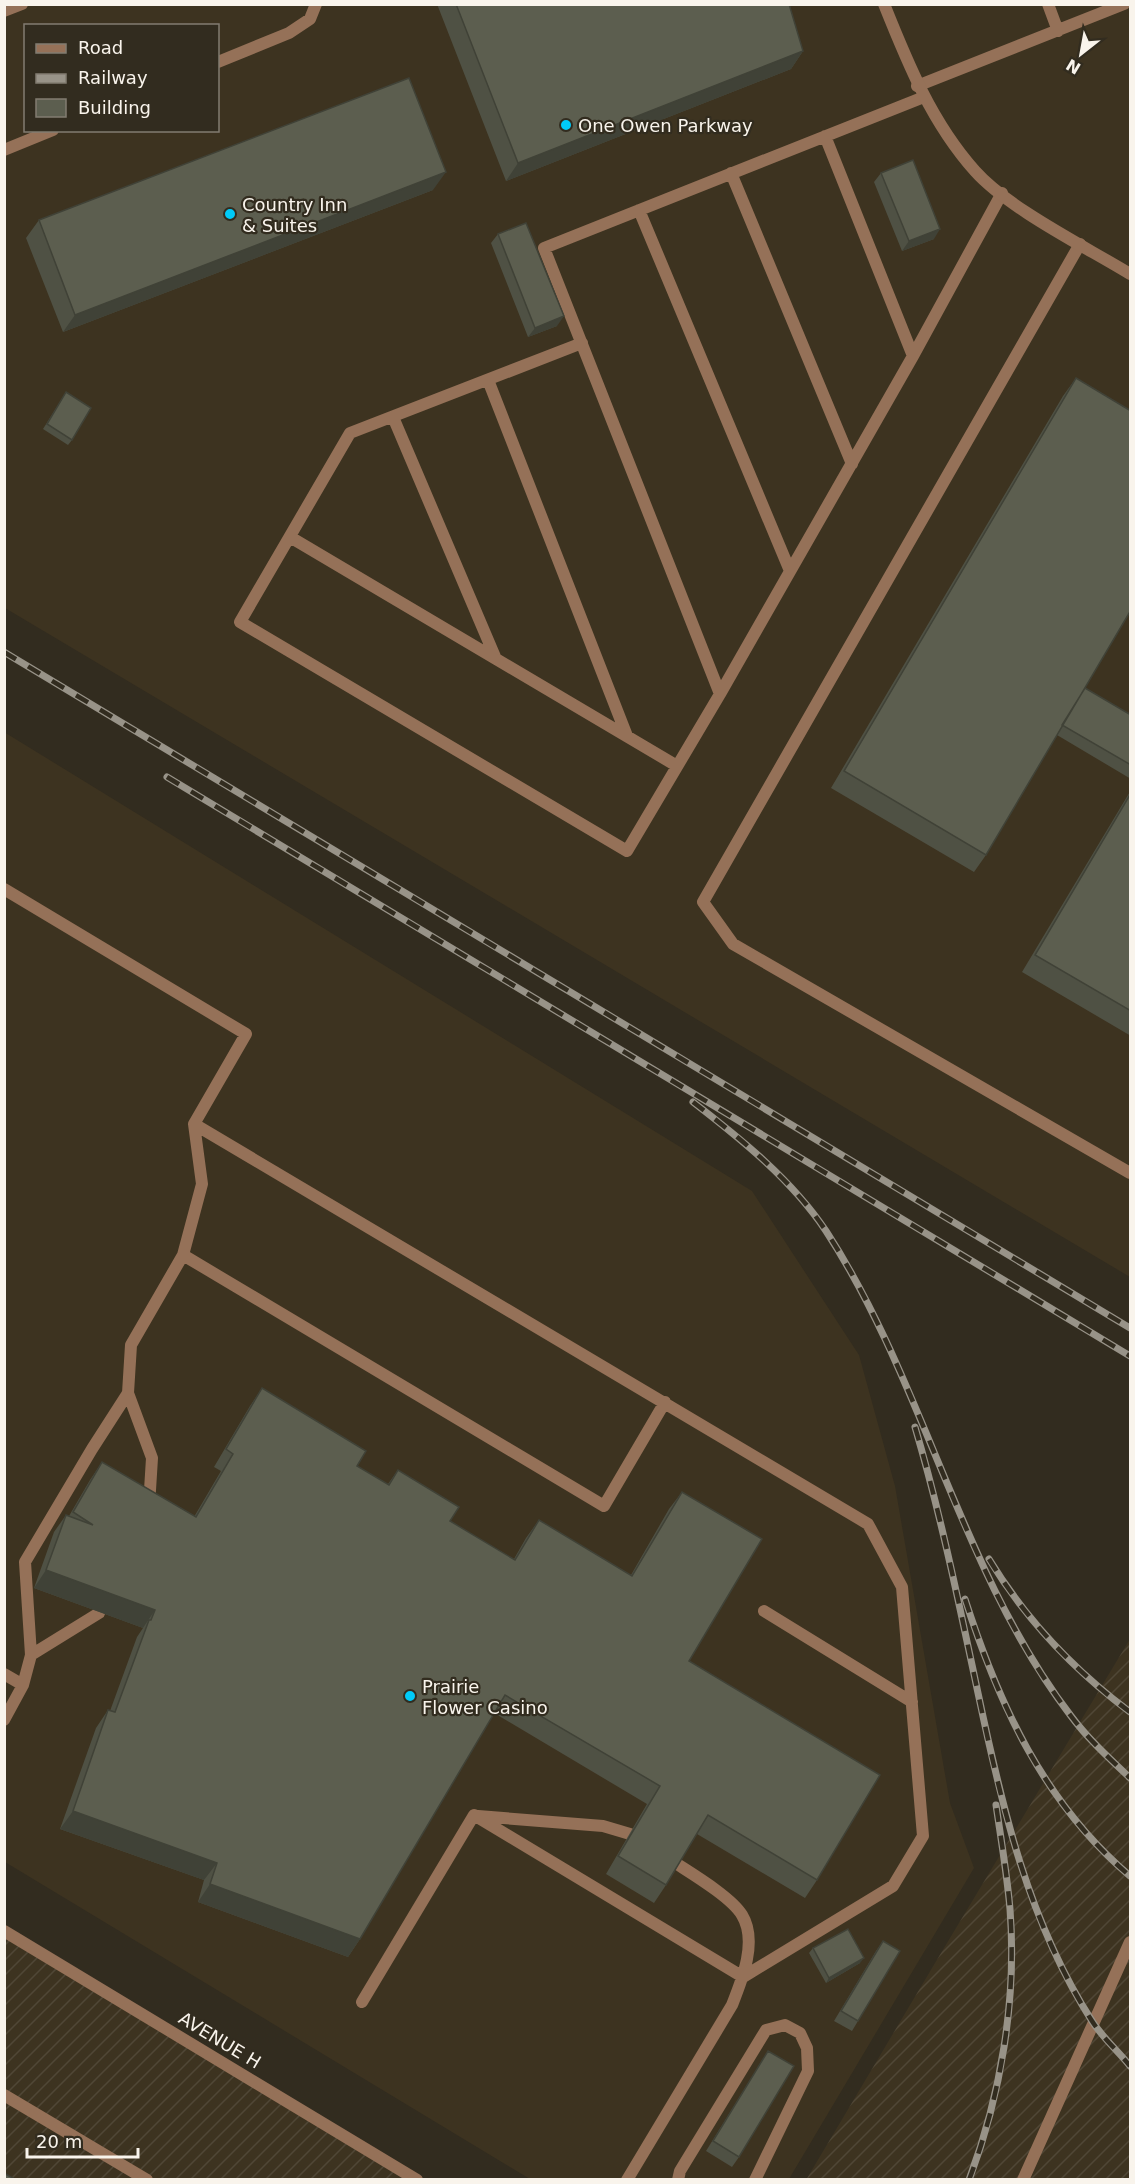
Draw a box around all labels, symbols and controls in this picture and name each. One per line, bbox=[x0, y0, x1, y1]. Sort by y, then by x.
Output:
legend bbox=[24, 24, 219, 132]
north arrow bbox=[1051, 24, 1111, 84]
text: Road bbox=[78, 37, 123, 58]
text: N bbox=[1063, 55, 1084, 78]
text: Railway bbox=[78, 67, 148, 88]
text: Building bbox=[78, 97, 151, 118]
place label: One Owen Parkway bbox=[578, 115, 753, 136]
marker: One Owen Parkway bbox=[559, 118, 573, 132]
place label: Country Inn & Suites bbox=[242, 194, 347, 236]
marker: Country Inn & Suites bbox=[223, 207, 237, 221]
place label: Prairie Flower Casino bbox=[422, 1676, 548, 1718]
marker: Prairie Flower Casino bbox=[403, 1689, 417, 1703]
street label: AVENUE H bbox=[175, 2007, 265, 2073]
scale bar bbox=[27, 2121, 138, 2159]
text: 20 m bbox=[36, 2131, 82, 2152]

